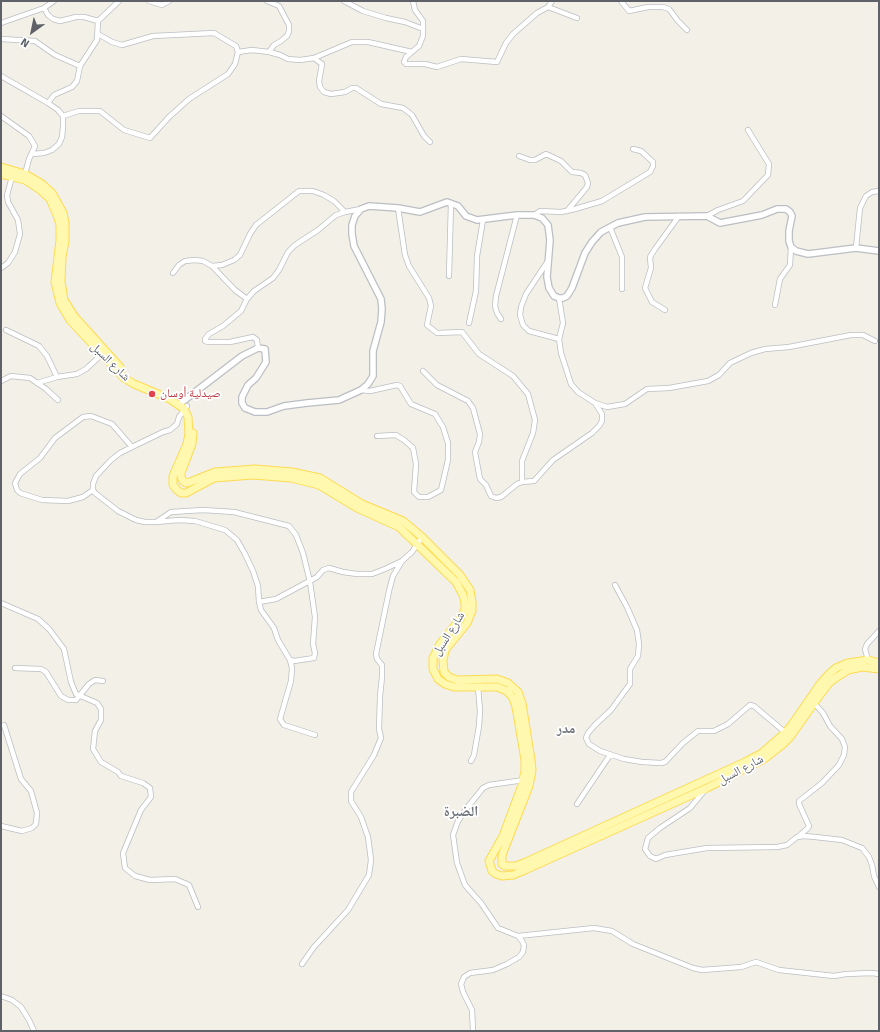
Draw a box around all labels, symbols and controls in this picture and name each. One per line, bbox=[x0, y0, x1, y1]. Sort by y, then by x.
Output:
north arrow bbox=[12, 12, 52, 52]
text: N bbox=[18, 35, 32, 50]
street label: شارع السبل bbox=[87, 340, 133, 384]
place label: صيدلية أوسان bbox=[160, 387, 221, 401]
marker: صيدلية أوسان bbox=[147, 389, 157, 399]
street label: شارع السبل bbox=[430, 609, 468, 659]
district label: مدر bbox=[557, 721, 575, 737]
street label: شارع السبل bbox=[716, 752, 766, 788]
district label: الضبرة bbox=[444, 804, 478, 820]

